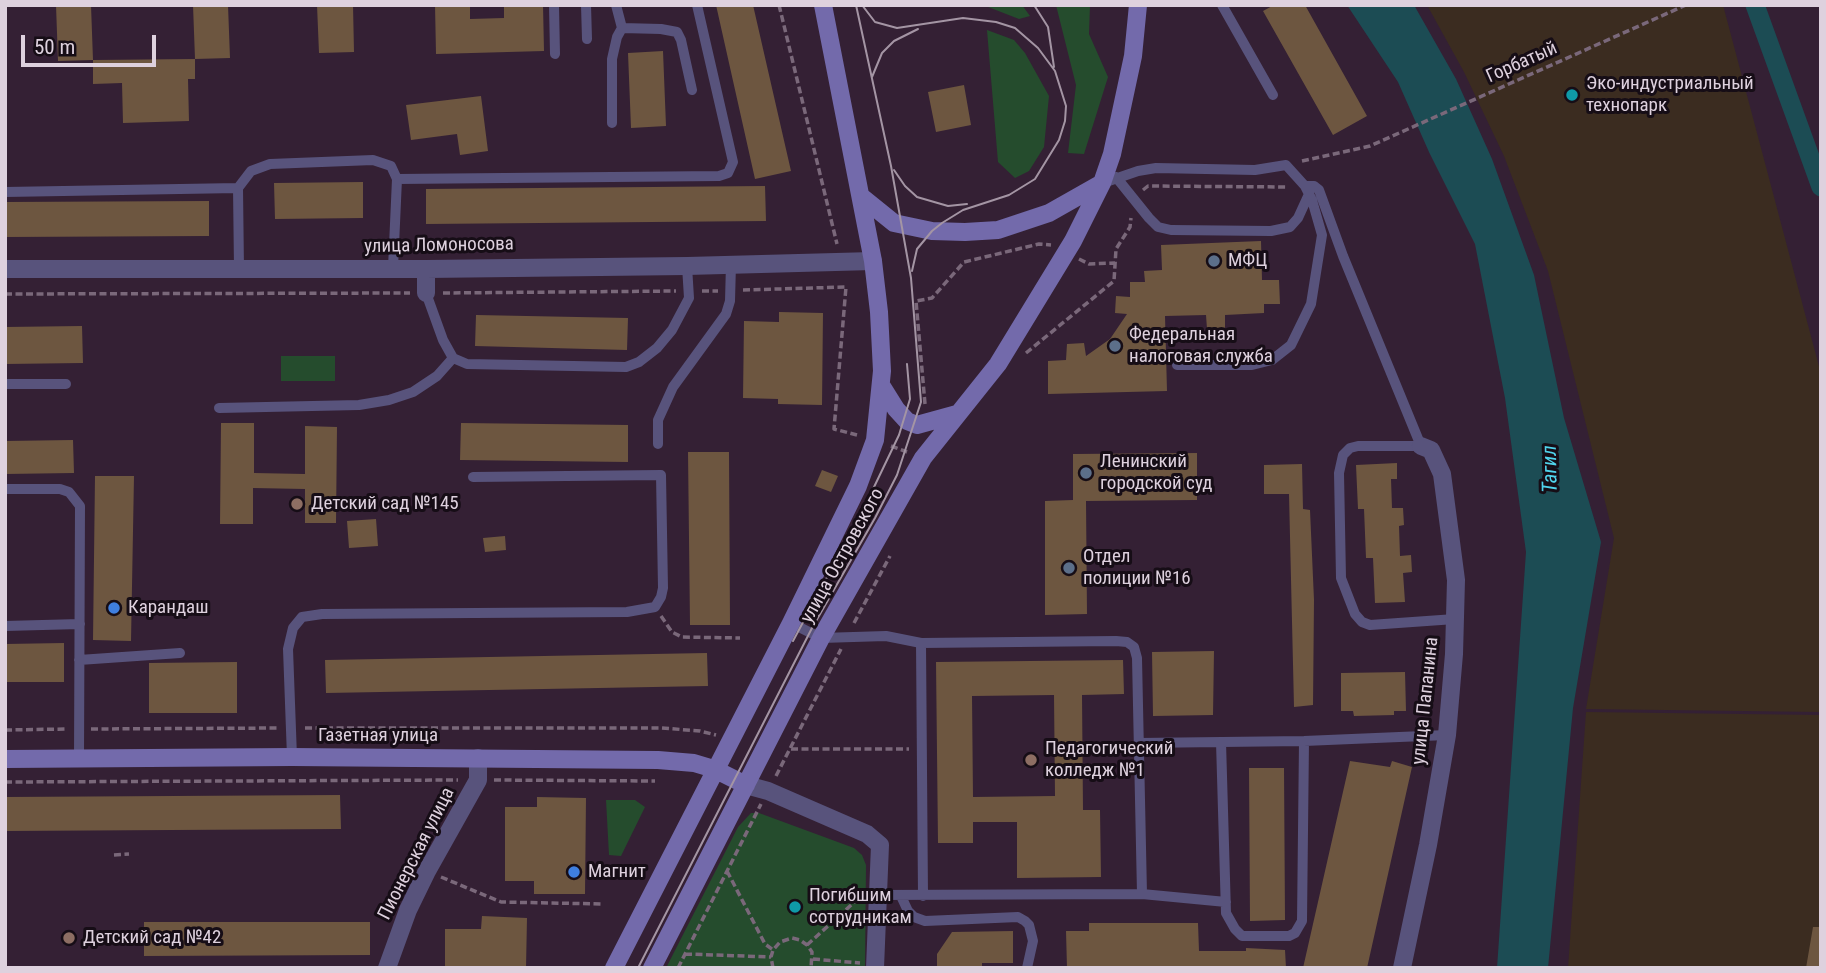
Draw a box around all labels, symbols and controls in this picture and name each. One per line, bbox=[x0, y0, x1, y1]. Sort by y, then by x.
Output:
scale bar bbox=[24, 21, 159, 65]
text: 50 m bbox=[34, 35, 75, 59]
street label: Горбатый bbox=[1483, 37, 1561, 89]
place label: Эко-индустриальный технопарк bbox=[1586, 73, 1754, 117]
marker: Эко-индустриальный технопарк bbox=[1564, 87, 1580, 103]
street label: улица Ломоносова bbox=[364, 233, 514, 259]
place label: МФЦ bbox=[1228, 250, 1267, 272]
marker: МФЦ bbox=[1206, 253, 1222, 269]
place label: Федеральная налоговая служба bbox=[1129, 324, 1273, 368]
marker: Федеральная налоговая служба bbox=[1107, 338, 1123, 354]
water label: Тагил bbox=[1538, 445, 1564, 493]
place label: Ленинский городской суд bbox=[1100, 451, 1212, 495]
marker: Ленинский городской суд bbox=[1078, 465, 1094, 481]
street label: улица Островского bbox=[796, 485, 890, 627]
place label: Детский сад №145 bbox=[311, 493, 459, 515]
marker: Детский сад №145 bbox=[289, 496, 305, 512]
place label: Отдел полиции №16 bbox=[1083, 546, 1191, 590]
marker: Отдел полиции №16 bbox=[1061, 560, 1077, 576]
place label: Карандаш bbox=[128, 597, 209, 619]
marker: Карандаш bbox=[106, 600, 122, 616]
street label: улица Папанина bbox=[1408, 636, 1444, 766]
street label: Газетная улица bbox=[318, 725, 438, 747]
place label: Педагогический колледж №1 bbox=[1045, 738, 1173, 782]
marker: Педагогический колледж №1 bbox=[1023, 752, 1039, 768]
street label: Пионерская улица bbox=[374, 784, 460, 924]
place label: Магнит bbox=[588, 861, 646, 883]
marker: Магнит bbox=[566, 864, 582, 880]
place label: Погибшим сотрудникам bbox=[809, 885, 912, 929]
marker: Погибшим сотрудникам bbox=[787, 899, 803, 915]
place label: Детский сад №42 bbox=[83, 927, 221, 949]
marker: Детский сад №42 bbox=[61, 930, 77, 946]

